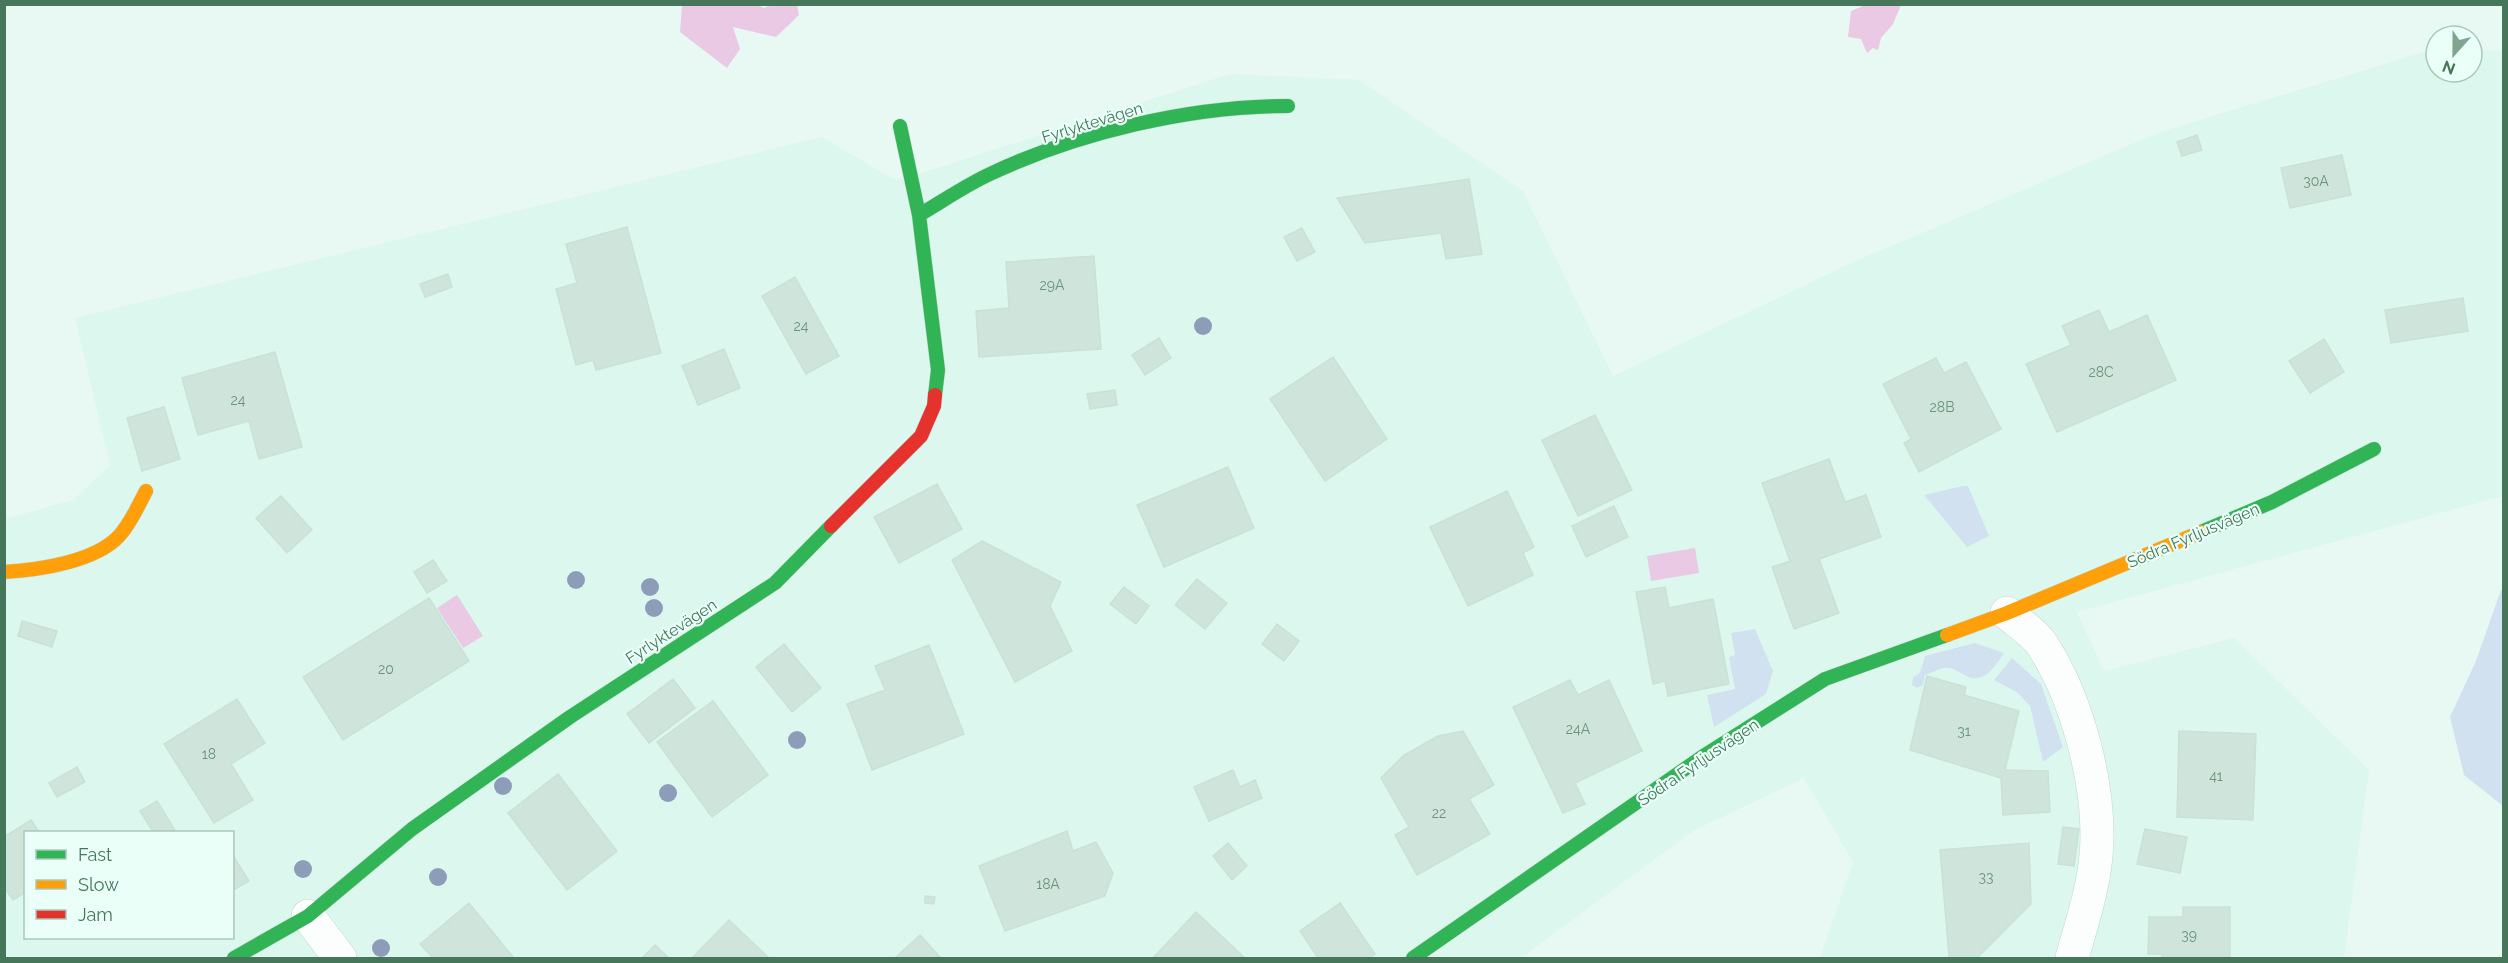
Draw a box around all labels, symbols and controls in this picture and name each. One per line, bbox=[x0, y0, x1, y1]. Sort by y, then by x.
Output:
north arrow bbox=[2424, 24, 2484, 84]
text: N bbox=[2440, 56, 2458, 79]
street label: Fyrlyktevägen bbox=[1039, 98, 1145, 147]
house number: 30A bbox=[2303, 173, 2329, 189]
house number: 29A bbox=[1040, 277, 1065, 293]
house number: 24 bbox=[794, 318, 809, 334]
house number: 28C bbox=[2088, 364, 2114, 380]
house number: 24 bbox=[231, 392, 246, 408]
house number: 28B bbox=[1930, 399, 1954, 415]
street label: Södra Fyrljusvägen bbox=[2124, 499, 2262, 572]
street label: Fyrlyktevägen bbox=[622, 595, 720, 668]
house number: 20 bbox=[378, 661, 394, 677]
street label: Södra Fyrljusvägen bbox=[1634, 715, 1762, 810]
house number: 24A bbox=[1566, 721, 1591, 737]
house number: 31 bbox=[1957, 723, 1971, 739]
house number: 18 bbox=[202, 746, 216, 762]
house number: 41 bbox=[2209, 768, 2223, 784]
house number: 22 bbox=[1432, 805, 1446, 821]
legend bbox=[24, 831, 234, 939]
text: Fast bbox=[78, 844, 112, 865]
house number: 33 bbox=[1979, 869, 1993, 885]
text: Slow bbox=[78, 874, 119, 895]
house number: 18A bbox=[1036, 876, 1060, 892]
text: Jam bbox=[78, 904, 113, 925]
house number: 39 bbox=[2181, 927, 2197, 943]

